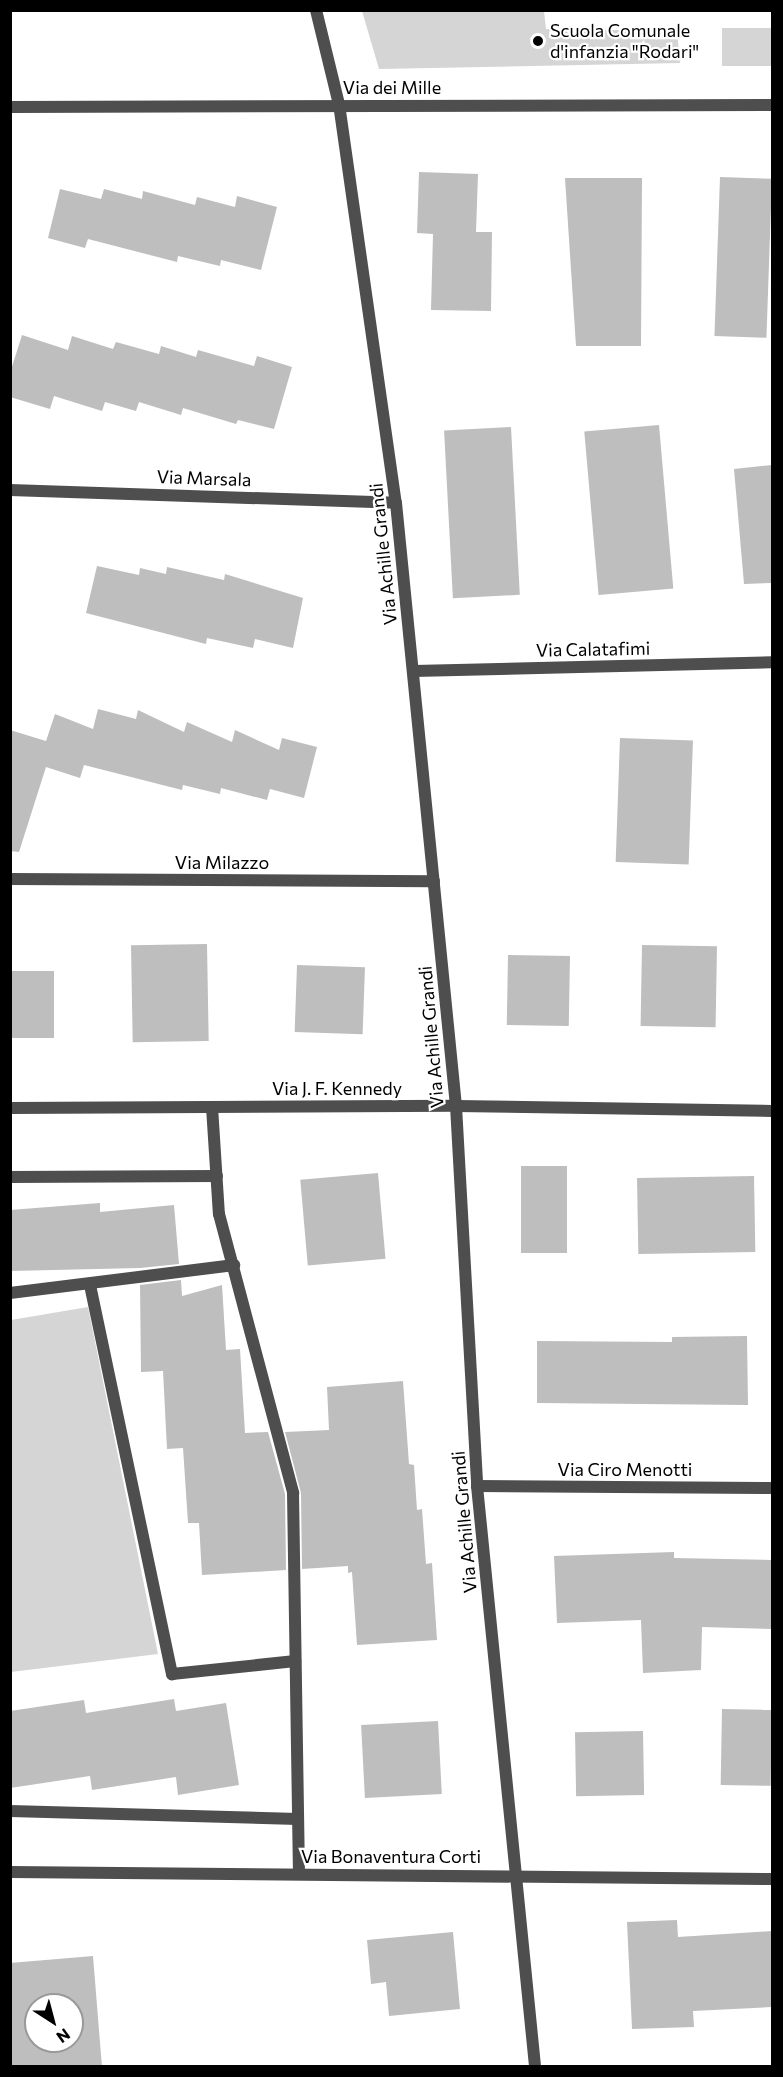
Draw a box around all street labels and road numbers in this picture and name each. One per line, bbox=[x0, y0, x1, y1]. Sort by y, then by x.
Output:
street label: Via dei Mille bbox=[343, 76, 441, 98]
street label: Via Marsala bbox=[156, 466, 252, 490]
street label: Via Achille Grandi bbox=[365, 482, 401, 626]
street label: Via Calatafimi bbox=[536, 637, 650, 661]
street label: Via Milazzo bbox=[175, 851, 269, 873]
street label: Via Achille Grandi bbox=[414, 965, 448, 1109]
street label: Via J. F. Kennedy bbox=[272, 1077, 402, 1099]
street label: Via Achille Grandi bbox=[447, 1450, 481, 1594]
street label: Via Ciro Menotti bbox=[558, 1458, 692, 1480]
street label: Via Bonaventura Corti bbox=[301, 1845, 481, 1867]

